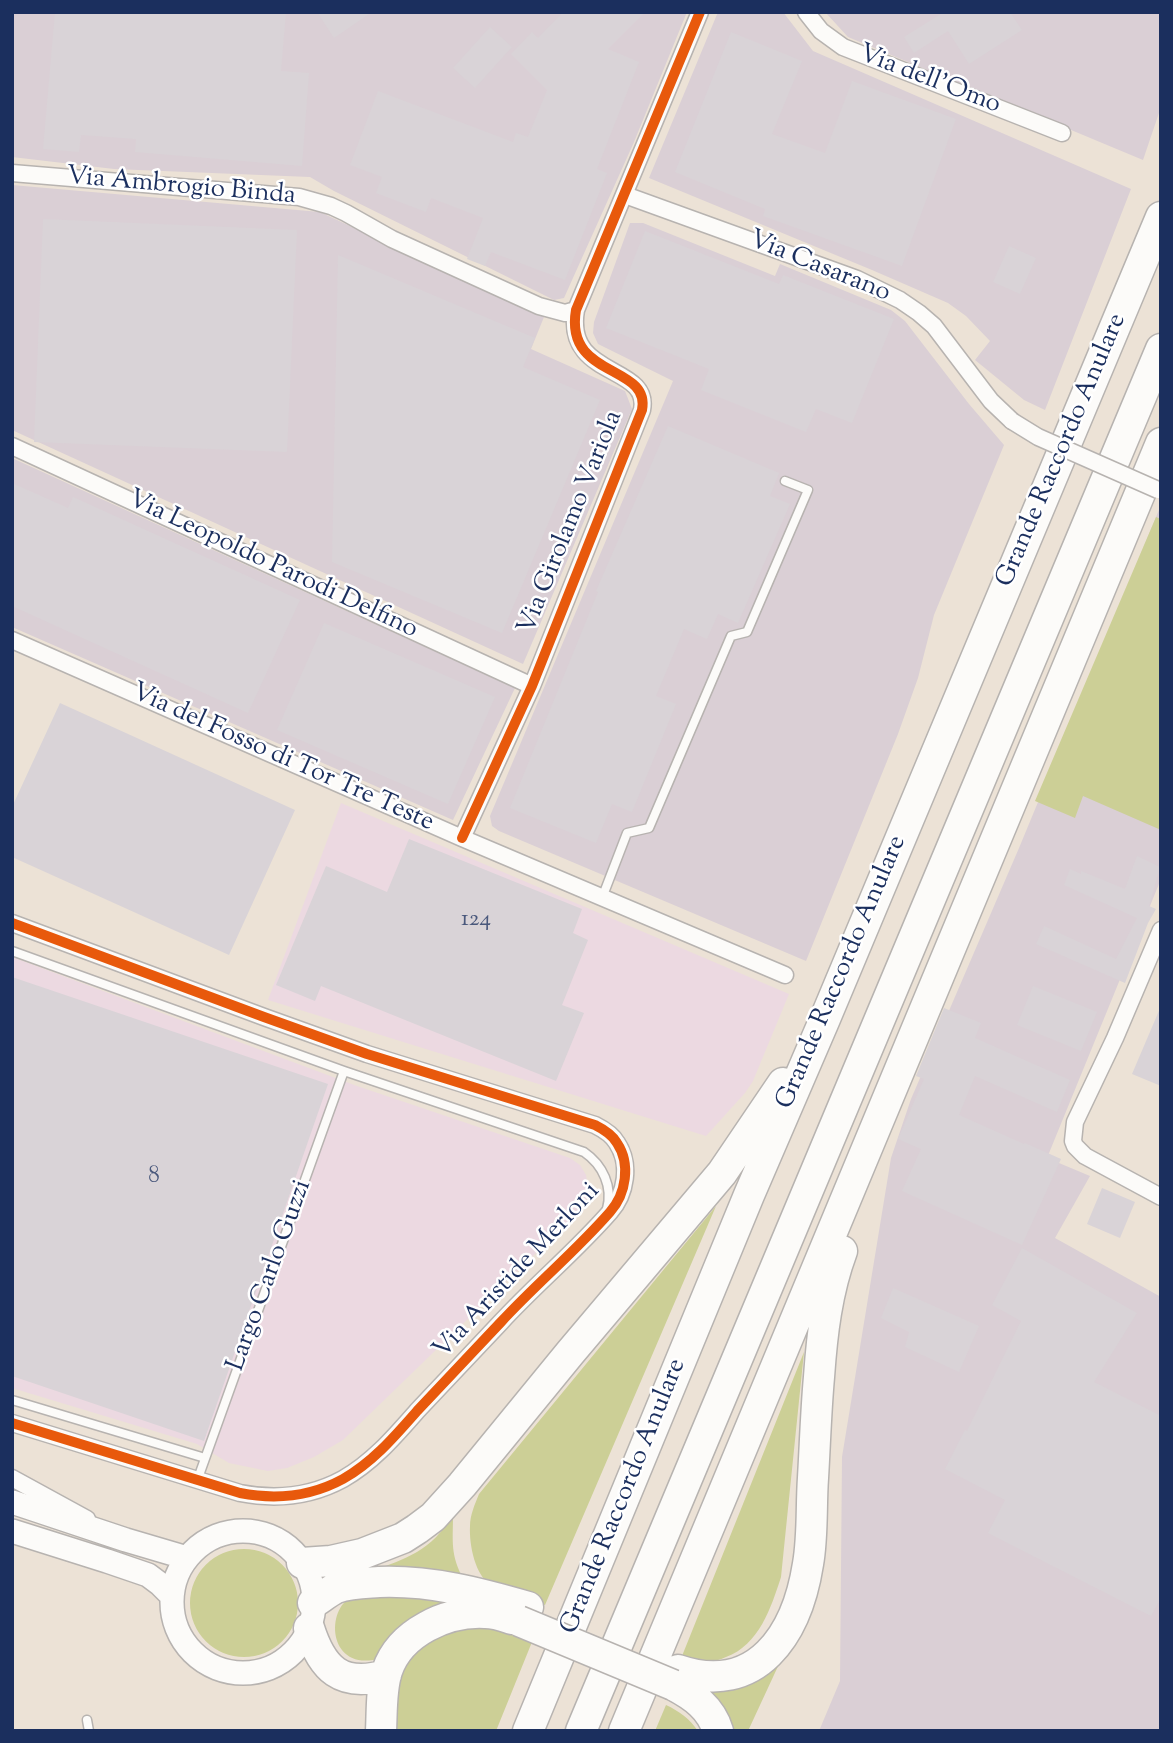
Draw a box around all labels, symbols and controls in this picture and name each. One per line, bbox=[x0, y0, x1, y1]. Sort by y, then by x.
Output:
street label: Via dell'Omo bbox=[854, 40, 1004, 122]
street label: Via Ambrogio Binda bbox=[65, 162, 297, 214]
street label: Via Casarano bbox=[744, 225, 894, 311]
street label: Grande Raccordo Anulare bbox=[991, 310, 1135, 592]
street label: Via Girolamo Variola bbox=[513, 407, 631, 639]
street label: Via Leopoldo Parodi Delfino bbox=[122, 485, 422, 647]
street label: Via del Fosso di Tor Tre Teste bbox=[126, 678, 438, 840]
street label: Grande Raccordo Anulare bbox=[771, 832, 915, 1114]
house number: 124 bbox=[461, 907, 491, 935]
house number: 8 bbox=[148, 1164, 160, 1192]
street label: Largo Carlo Guzzi bbox=[222, 1176, 320, 1376]
street label: Via Aristide Merloni bbox=[428, 1177, 608, 1367]
street label: Grande Raccordo Anulare bbox=[555, 1355, 695, 1639]

